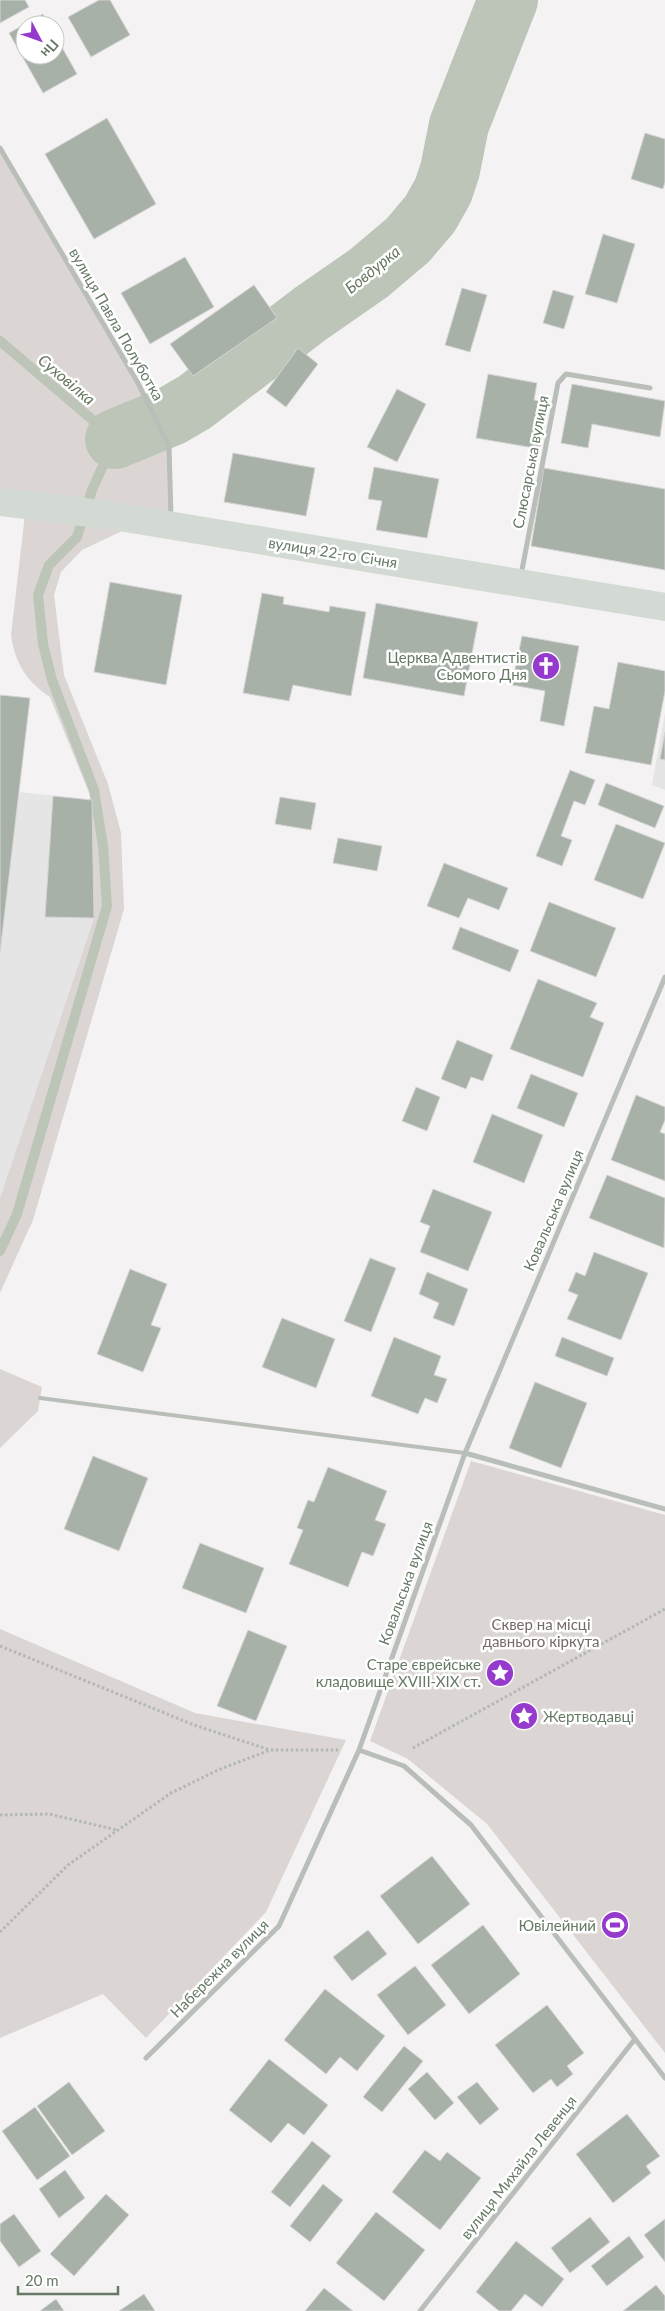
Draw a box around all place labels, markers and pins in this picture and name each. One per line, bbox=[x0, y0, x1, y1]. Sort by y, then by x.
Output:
place label: Церква Адвентистів Сьомого Дня bbox=[388, 648, 527, 683]
church icon: Церква Адвентистів Сьомого Дня bbox=[531, 651, 561, 681]
place label: Старе єврейське кладовище XVIII-XIX ст. bbox=[316, 1655, 481, 1690]
place icon: Старе єврейське кладовище XVIII-XIX ст. bbox=[485, 1658, 515, 1688]
place icon: Жертводавці bbox=[509, 1701, 539, 1731]
place label: Жертводавці bbox=[543, 1707, 634, 1725]
sports icon: Ювілейний bbox=[600, 1910, 630, 1940]
place label: Ювілейний bbox=[518, 1916, 596, 1934]

